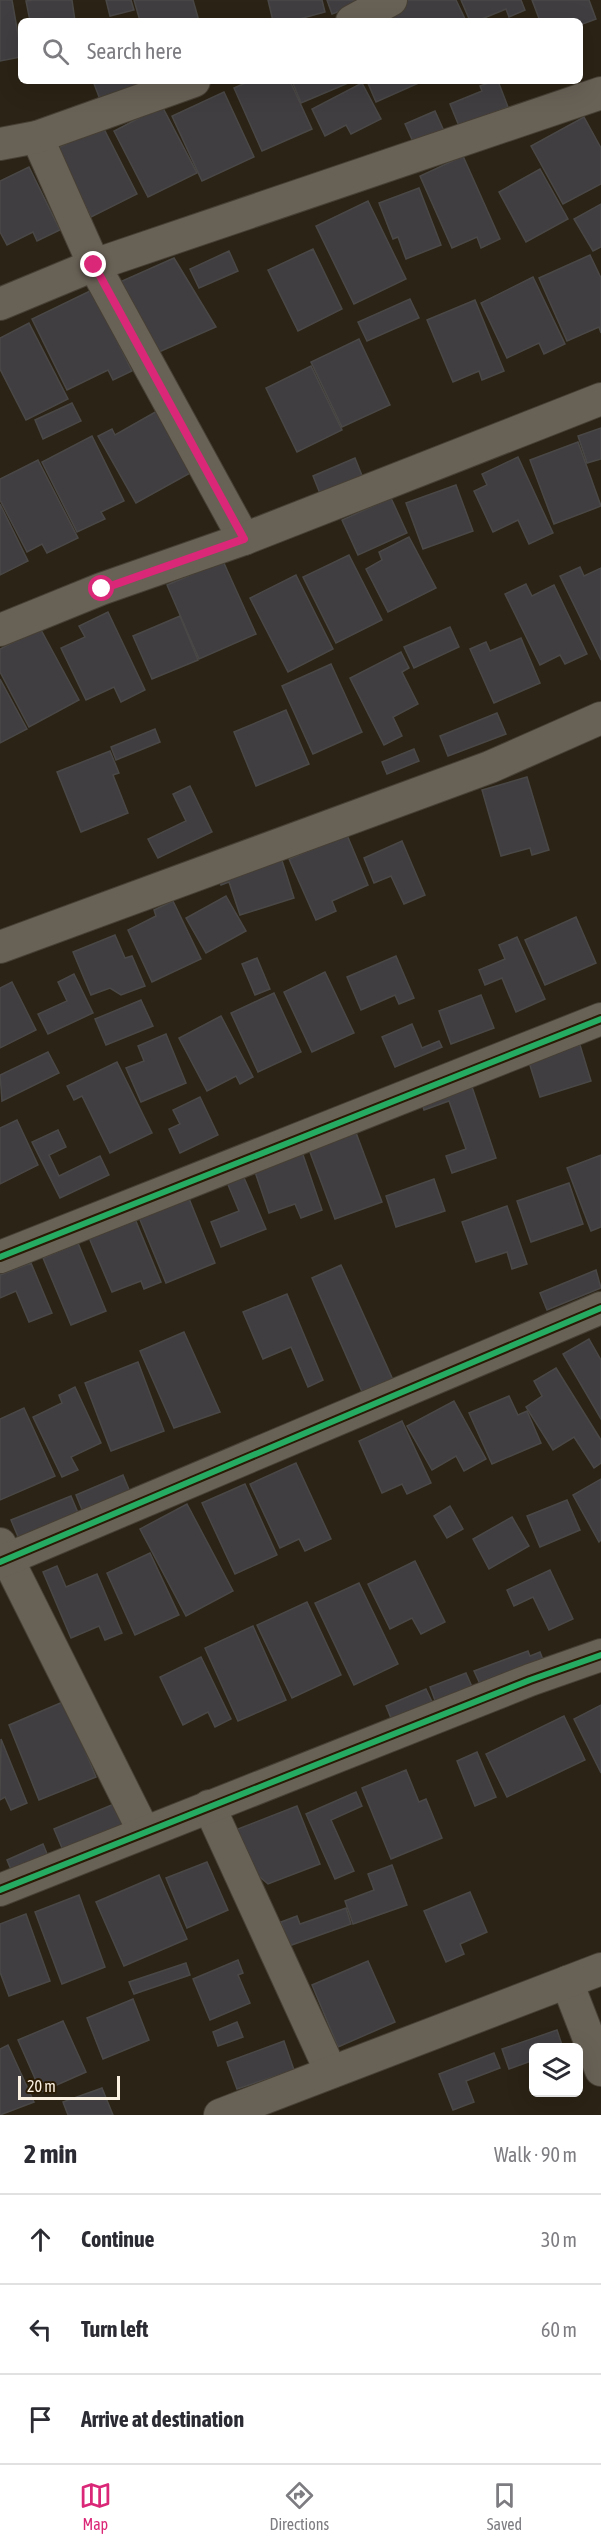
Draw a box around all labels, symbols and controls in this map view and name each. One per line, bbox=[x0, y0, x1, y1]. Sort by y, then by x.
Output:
search box bbox=[18, 18, 583, 84]
icon: search bbox=[39, 35, 72, 68]
text: Search here bbox=[87, 38, 182, 64]
route end bbox=[80, 251, 106, 277]
route start bbox=[88, 575, 114, 601]
map controls bbox=[529, 2043, 583, 2097]
button: layers bbox=[529, 2043, 583, 2097]
scale bar bbox=[18, 2073, 120, 2100]
text: 20 m bbox=[27, 2077, 56, 2095]
text: 2 min bbox=[24, 2139, 77, 2169]
text: Walk · 90 m bbox=[494, 2143, 577, 2166]
icon: ahead bbox=[24, 2223, 57, 2256]
text: Continue bbox=[81, 2226, 155, 2252]
text: 30 m bbox=[541, 2228, 577, 2251]
icon: left bbox=[24, 2313, 57, 2346]
text: Turn left bbox=[81, 2316, 148, 2342]
text: 60 m bbox=[541, 2318, 577, 2341]
icon: arrive bbox=[24, 2403, 57, 2436]
text: Arrive at destination bbox=[81, 2406, 244, 2432]
tab: Map bbox=[79, 2479, 112, 2533]
tab: Directions bbox=[269, 2479, 329, 2533]
tab: Saved bbox=[487, 2479, 522, 2533]

